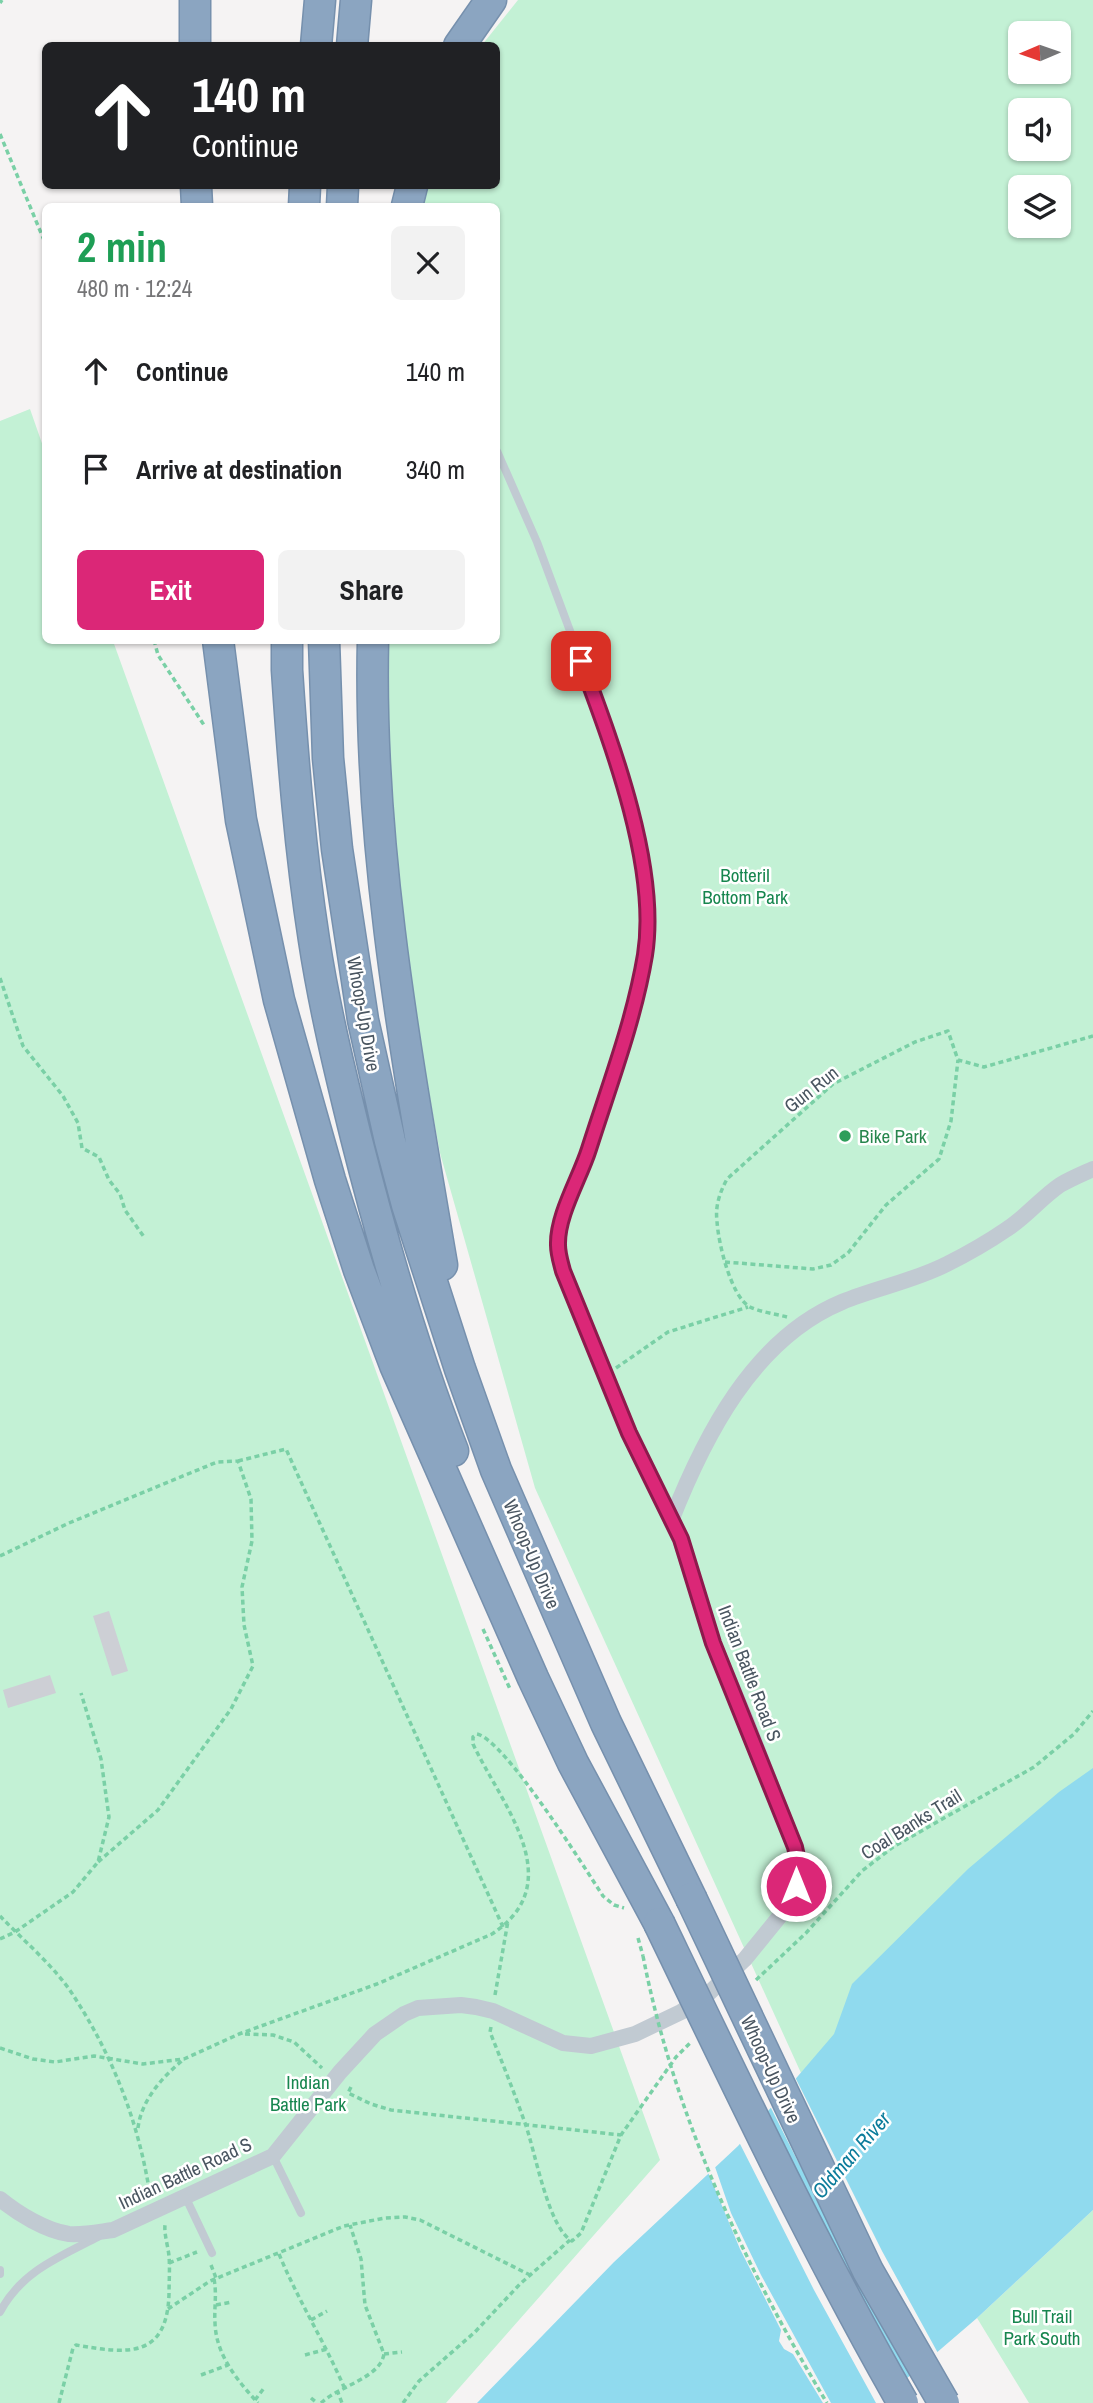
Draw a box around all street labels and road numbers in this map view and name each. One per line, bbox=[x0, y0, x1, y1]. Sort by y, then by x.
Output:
street label: Whoop-Up Drive bbox=[341, 955, 387, 1073]
street label: Gun Run bbox=[778, 1060, 844, 1118]
street label: Whoop-Up Drive bbox=[497, 1496, 567, 1612]
street label: Indian Battle Road S bbox=[712, 1601, 788, 1745]
street label: Coal Banks Trail bbox=[856, 1783, 966, 1865]
street label: Whoop-Up Drive bbox=[735, 2011, 807, 2127]
street label: Indian Battle Road S bbox=[114, 2131, 256, 2215]

